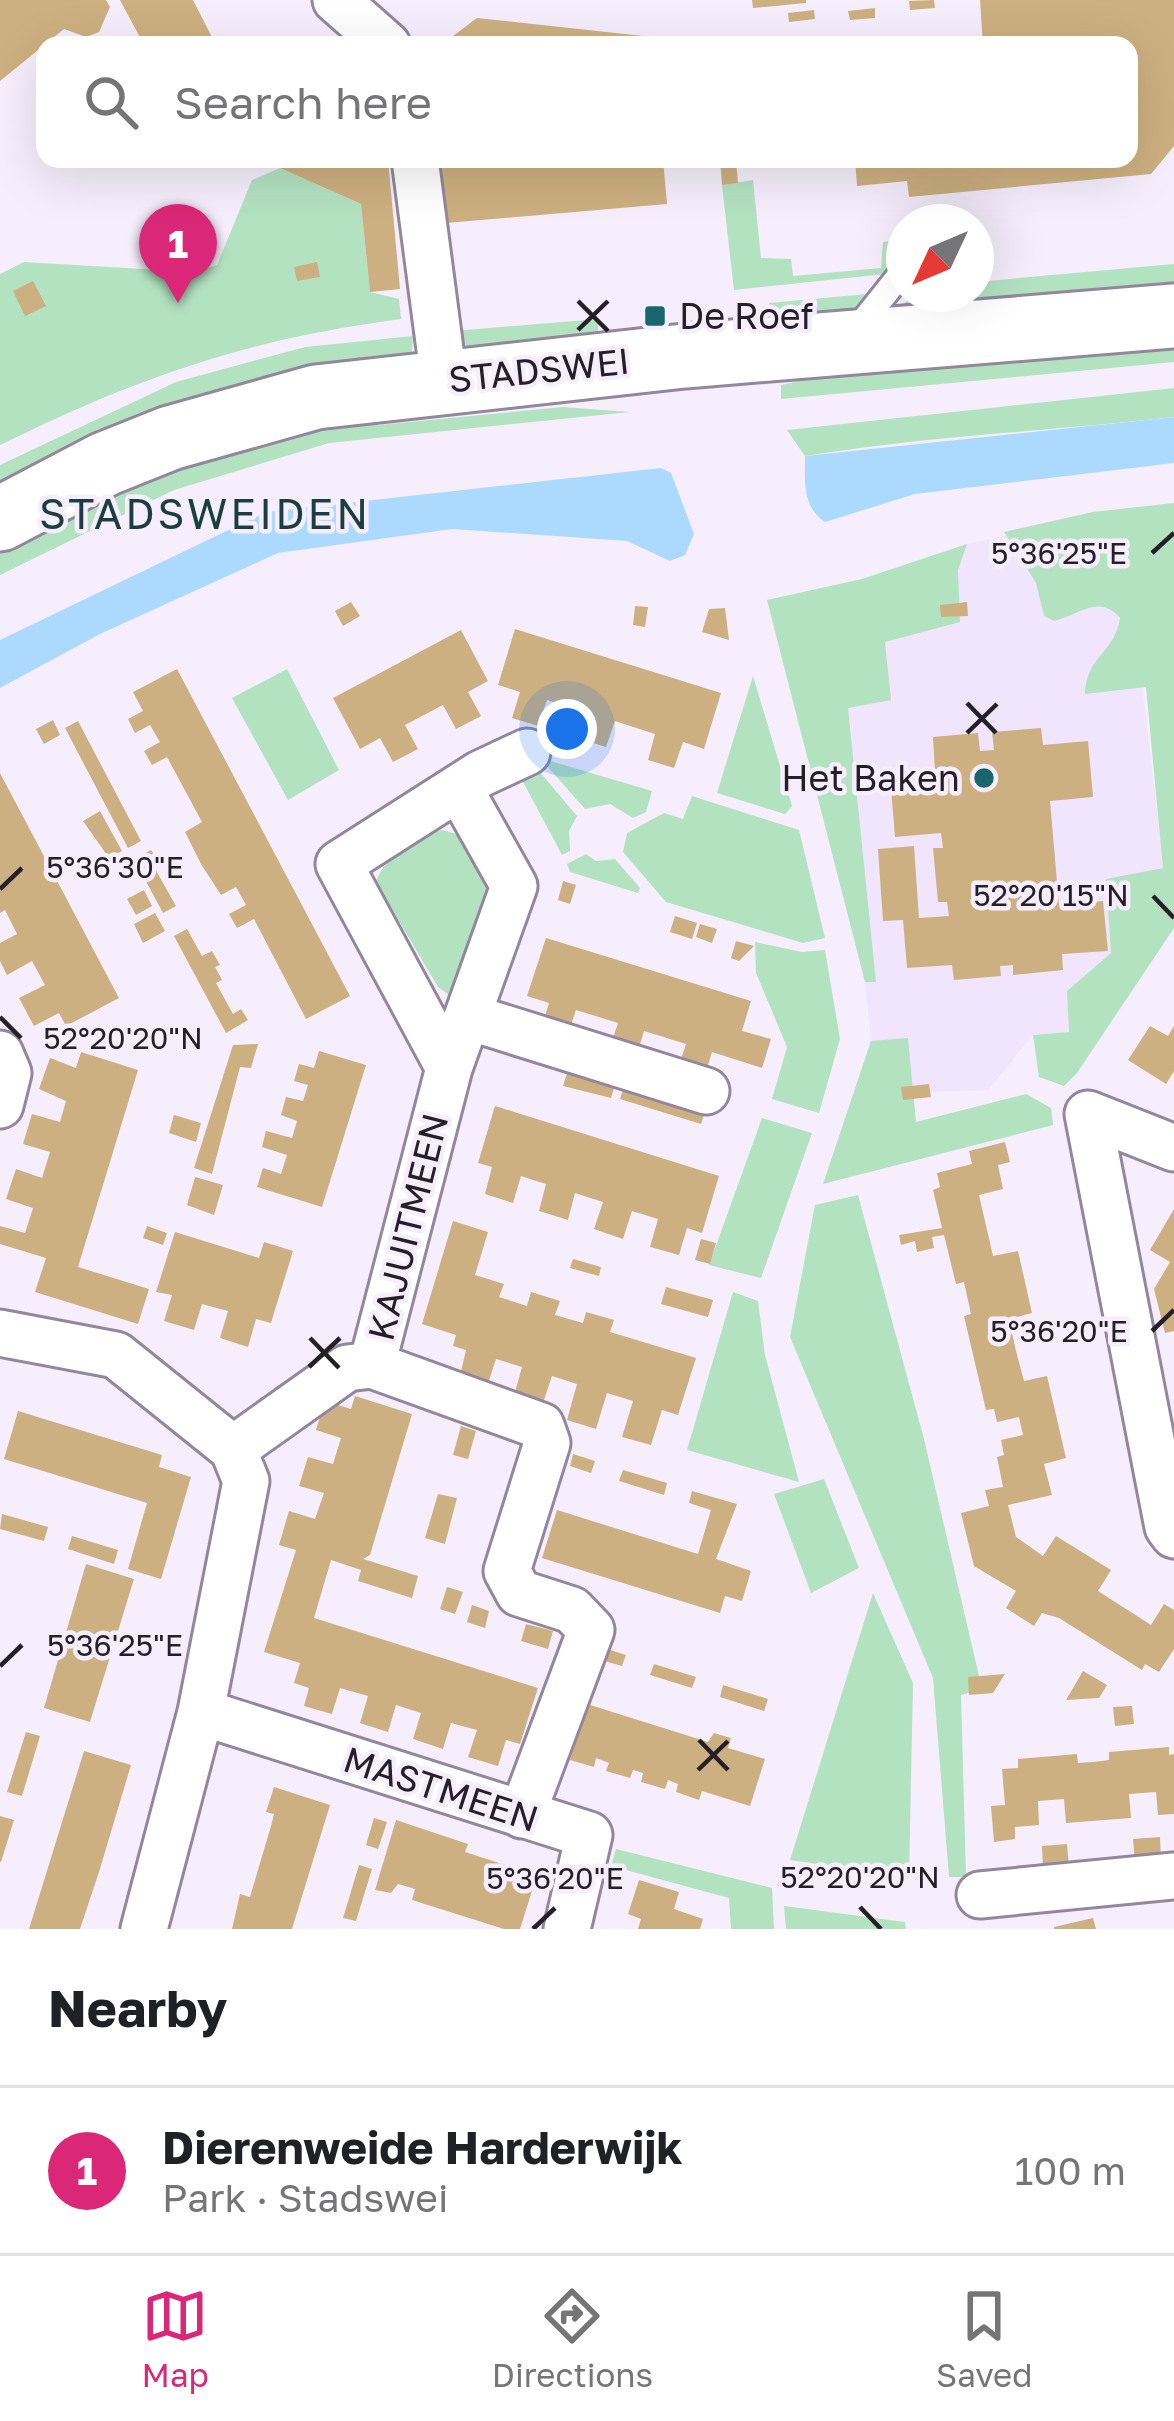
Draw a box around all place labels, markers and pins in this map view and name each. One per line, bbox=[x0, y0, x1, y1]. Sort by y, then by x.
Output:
pin: 1 bbox=[139, 204, 217, 303]
place label: De Roef bbox=[679, 294, 813, 337]
marker: De Roef bbox=[642, 303, 668, 329]
place label: Het Baken bbox=[781, 756, 960, 799]
marker: Het Baken bbox=[971, 765, 997, 791]

